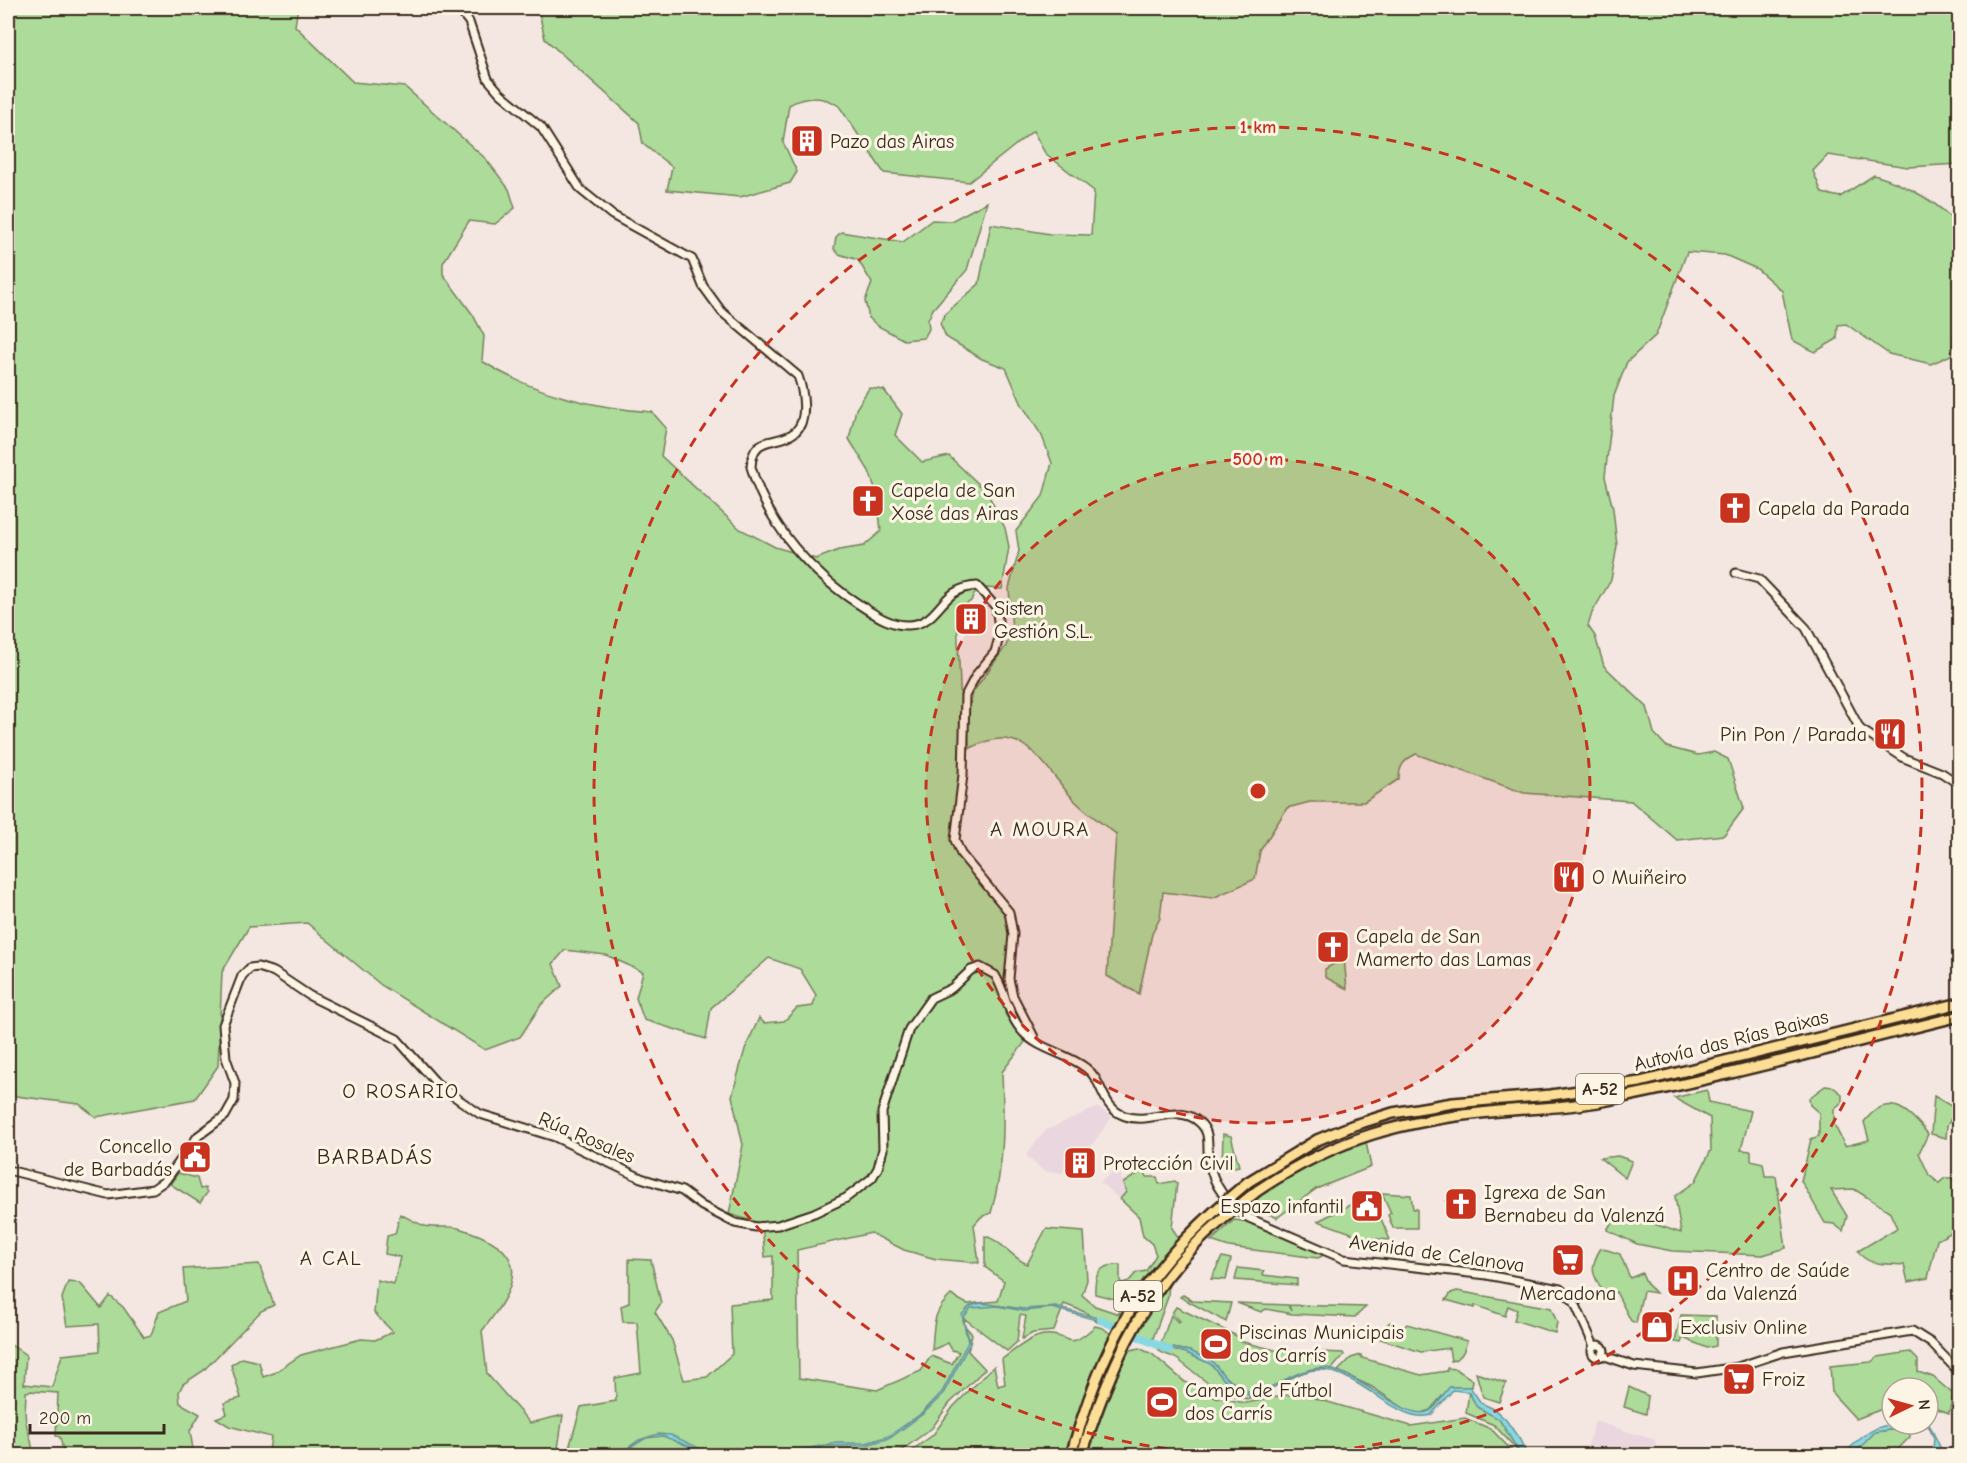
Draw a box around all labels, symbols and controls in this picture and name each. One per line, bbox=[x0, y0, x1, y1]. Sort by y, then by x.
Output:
text: 1 km bbox=[1240, 117, 1276, 138]
building icon: Pazo das Airas bbox=[789, 123, 825, 159]
place label: Pazo das Airas bbox=[830, 130, 954, 153]
text: 500 m bbox=[1233, 449, 1283, 470]
place label: Capela de San Xosé das Airas bbox=[891, 479, 1018, 525]
church icon: Capela de San Xosé das Airas bbox=[850, 483, 886, 519]
church icon: Capela da Parada bbox=[1717, 490, 1753, 526]
place label: Capela da Parada bbox=[1758, 497, 1910, 520]
place label: Sisten Gestión S.L. bbox=[994, 597, 1092, 643]
building icon: Sisten Gestión S.L. bbox=[953, 601, 989, 637]
restaurant icon: Pin Pon / Parada bbox=[1872, 716, 1908, 752]
place label: Pin Pon / Parada bbox=[1720, 723, 1867, 746]
centre of rings bbox=[1248, 781, 1268, 801]
district label: A MOURA bbox=[990, 817, 1090, 841]
restaurant icon: O Muiñeiro bbox=[1551, 859, 1587, 895]
place label: O Muiñeiro bbox=[1592, 866, 1687, 889]
place label: Capela de San Mamerto das Lamas bbox=[1356, 925, 1531, 971]
church icon: Capela de San Mamerto das Lamas bbox=[1315, 929, 1351, 965]
street label: Autovía das Rías Baixas bbox=[1631, 1005, 1831, 1076]
road number: A-52 bbox=[1576, 1074, 1624, 1104]
district label: O ROSARIO bbox=[342, 1079, 460, 1103]
street label: Rúa Rosales bbox=[535, 1107, 639, 1168]
place label: Concello de Barbadás bbox=[64, 1135, 172, 1181]
public building icon: Concello de Barbadás bbox=[177, 1139, 213, 1175]
district label: BARBADÁS bbox=[317, 1144, 433, 1170]
building icon: Protección Civil bbox=[1062, 1145, 1098, 1181]
place label: Protección Civil bbox=[1103, 1152, 1234, 1175]
place label: Igrexa de San Bernabeu da Valenzá bbox=[1484, 1181, 1665, 1227]
church icon: Igrexa de San Bernabeu da Valenzá bbox=[1443, 1186, 1479, 1222]
public building icon: Espazo infantil bbox=[1349, 1188, 1385, 1224]
place label: Espazo infantil bbox=[1220, 1195, 1344, 1218]
street label: Avenida de Celanova bbox=[1348, 1230, 1526, 1277]
supermarket icon: Mercadona bbox=[1550, 1242, 1586, 1278]
district label: A CAL bbox=[300, 1246, 362, 1270]
place label: Centro de Saúde da Valenzá bbox=[1706, 1259, 1849, 1305]
hospital icon: Centro de Saúde da Valenzá bbox=[1665, 1263, 1701, 1299]
road number: A-52 bbox=[1114, 1281, 1162, 1311]
place label: Mercadona bbox=[1520, 1282, 1616, 1305]
shop icon: Exclusiv Online bbox=[1639, 1309, 1675, 1345]
place label: Exclusiv Online bbox=[1680, 1316, 1807, 1339]
place label: Piscinas Municipais dos Carrís bbox=[1239, 1321, 1404, 1367]
sports icon: Piscinas Municipais dos Carrís bbox=[1198, 1326, 1234, 1362]
supermarket icon: Froiz bbox=[1721, 1361, 1757, 1397]
place label: Froiz bbox=[1762, 1368, 1805, 1391]
north arrow bbox=[1880, 1376, 1940, 1436]
place label: Campo de Fútbol dos Carrís bbox=[1185, 1379, 1332, 1425]
sports icon: Campo de Fútbol dos Carrís bbox=[1144, 1384, 1180, 1420]
scale bar bbox=[30, 1397, 164, 1435]
text: N bbox=[1915, 1399, 1933, 1411]
text: 200 m bbox=[39, 1408, 91, 1429]

